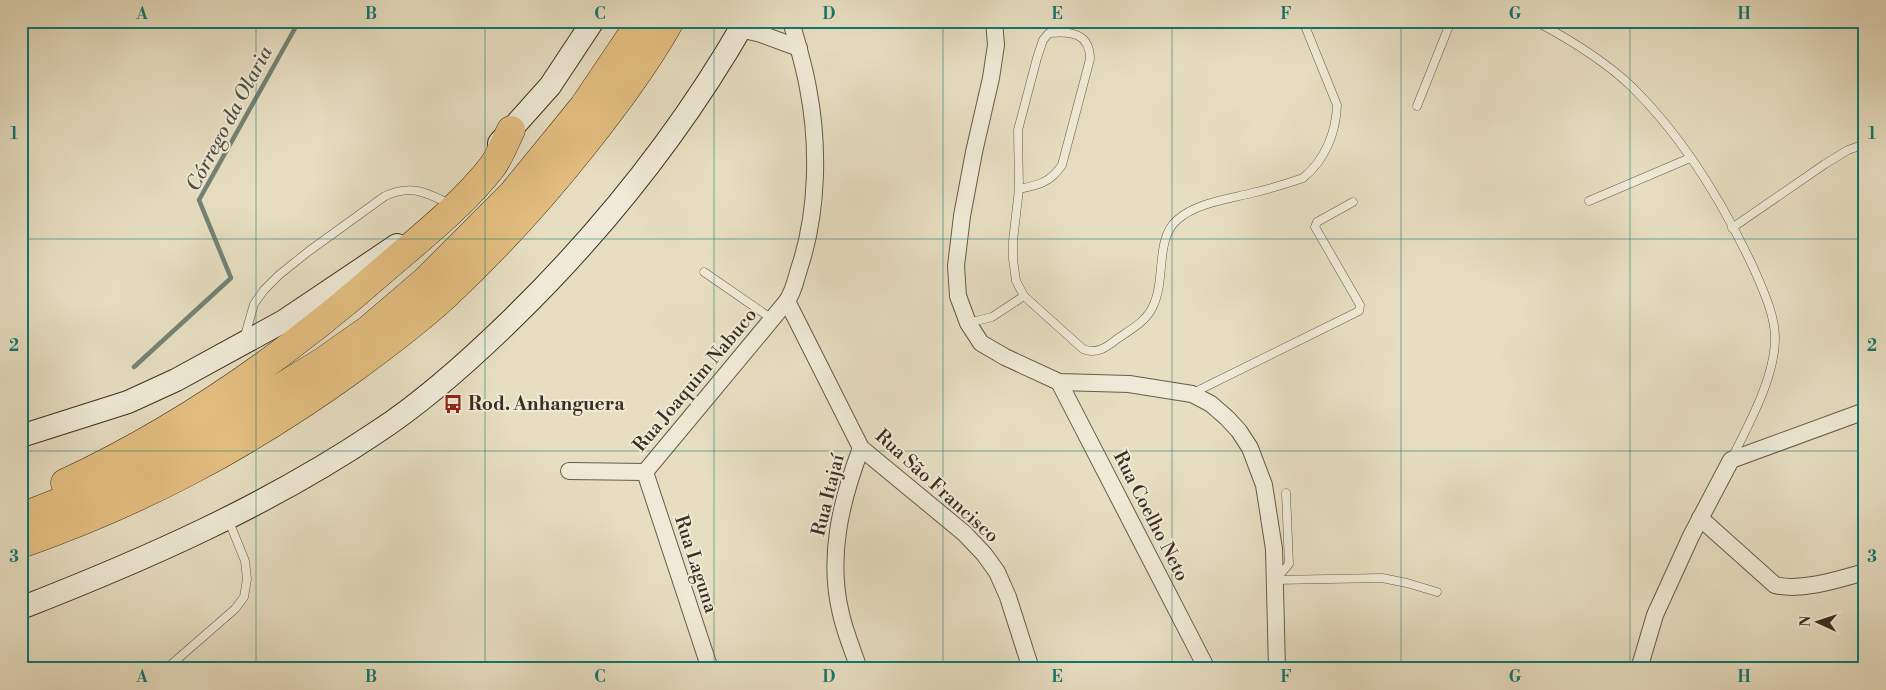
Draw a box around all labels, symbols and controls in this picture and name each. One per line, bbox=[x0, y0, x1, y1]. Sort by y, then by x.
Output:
text: A bbox=[135, 4, 148, 24]
text: B bbox=[365, 4, 377, 24]
text: C bbox=[594, 4, 606, 24]
text: D bbox=[823, 4, 836, 24]
text: E bbox=[1051, 4, 1063, 24]
text: F bbox=[1280, 4, 1292, 24]
text: G bbox=[1509, 4, 1522, 24]
text: H bbox=[1737, 4, 1751, 24]
water label: Córrego da Olaria bbox=[181, 41, 279, 196]
text: 1 bbox=[10, 124, 18, 144]
text: 1 bbox=[1868, 124, 1876, 144]
street label: Rua Joaquim Nabuco bbox=[628, 303, 762, 457]
text: 2 bbox=[9, 336, 19, 356]
text: 2 bbox=[1867, 336, 1877, 356]
place label: Rod. Anhanguera bbox=[468, 392, 625, 416]
bus stop icon: Rod. Anhanguera bbox=[442, 393, 464, 415]
street label: Rua São Francisco bbox=[870, 424, 1004, 548]
street label: Rua Coelho Neto bbox=[1108, 447, 1194, 585]
street label: Rua Itajaí bbox=[806, 451, 850, 538]
street label: Rua Laguna bbox=[669, 512, 723, 616]
text: 3 bbox=[9, 547, 19, 567]
text: 3 bbox=[1867, 547, 1877, 567]
north arrow bbox=[1794, 598, 1844, 648]
text: N bbox=[1797, 615, 1815, 627]
text: A bbox=[135, 667, 148, 687]
text: B bbox=[365, 667, 377, 687]
text: C bbox=[594, 667, 606, 687]
text: D bbox=[823, 667, 836, 687]
text: E bbox=[1051, 667, 1063, 687]
text: F bbox=[1280, 667, 1292, 687]
text: G bbox=[1509, 667, 1522, 687]
text: H bbox=[1737, 667, 1751, 687]

